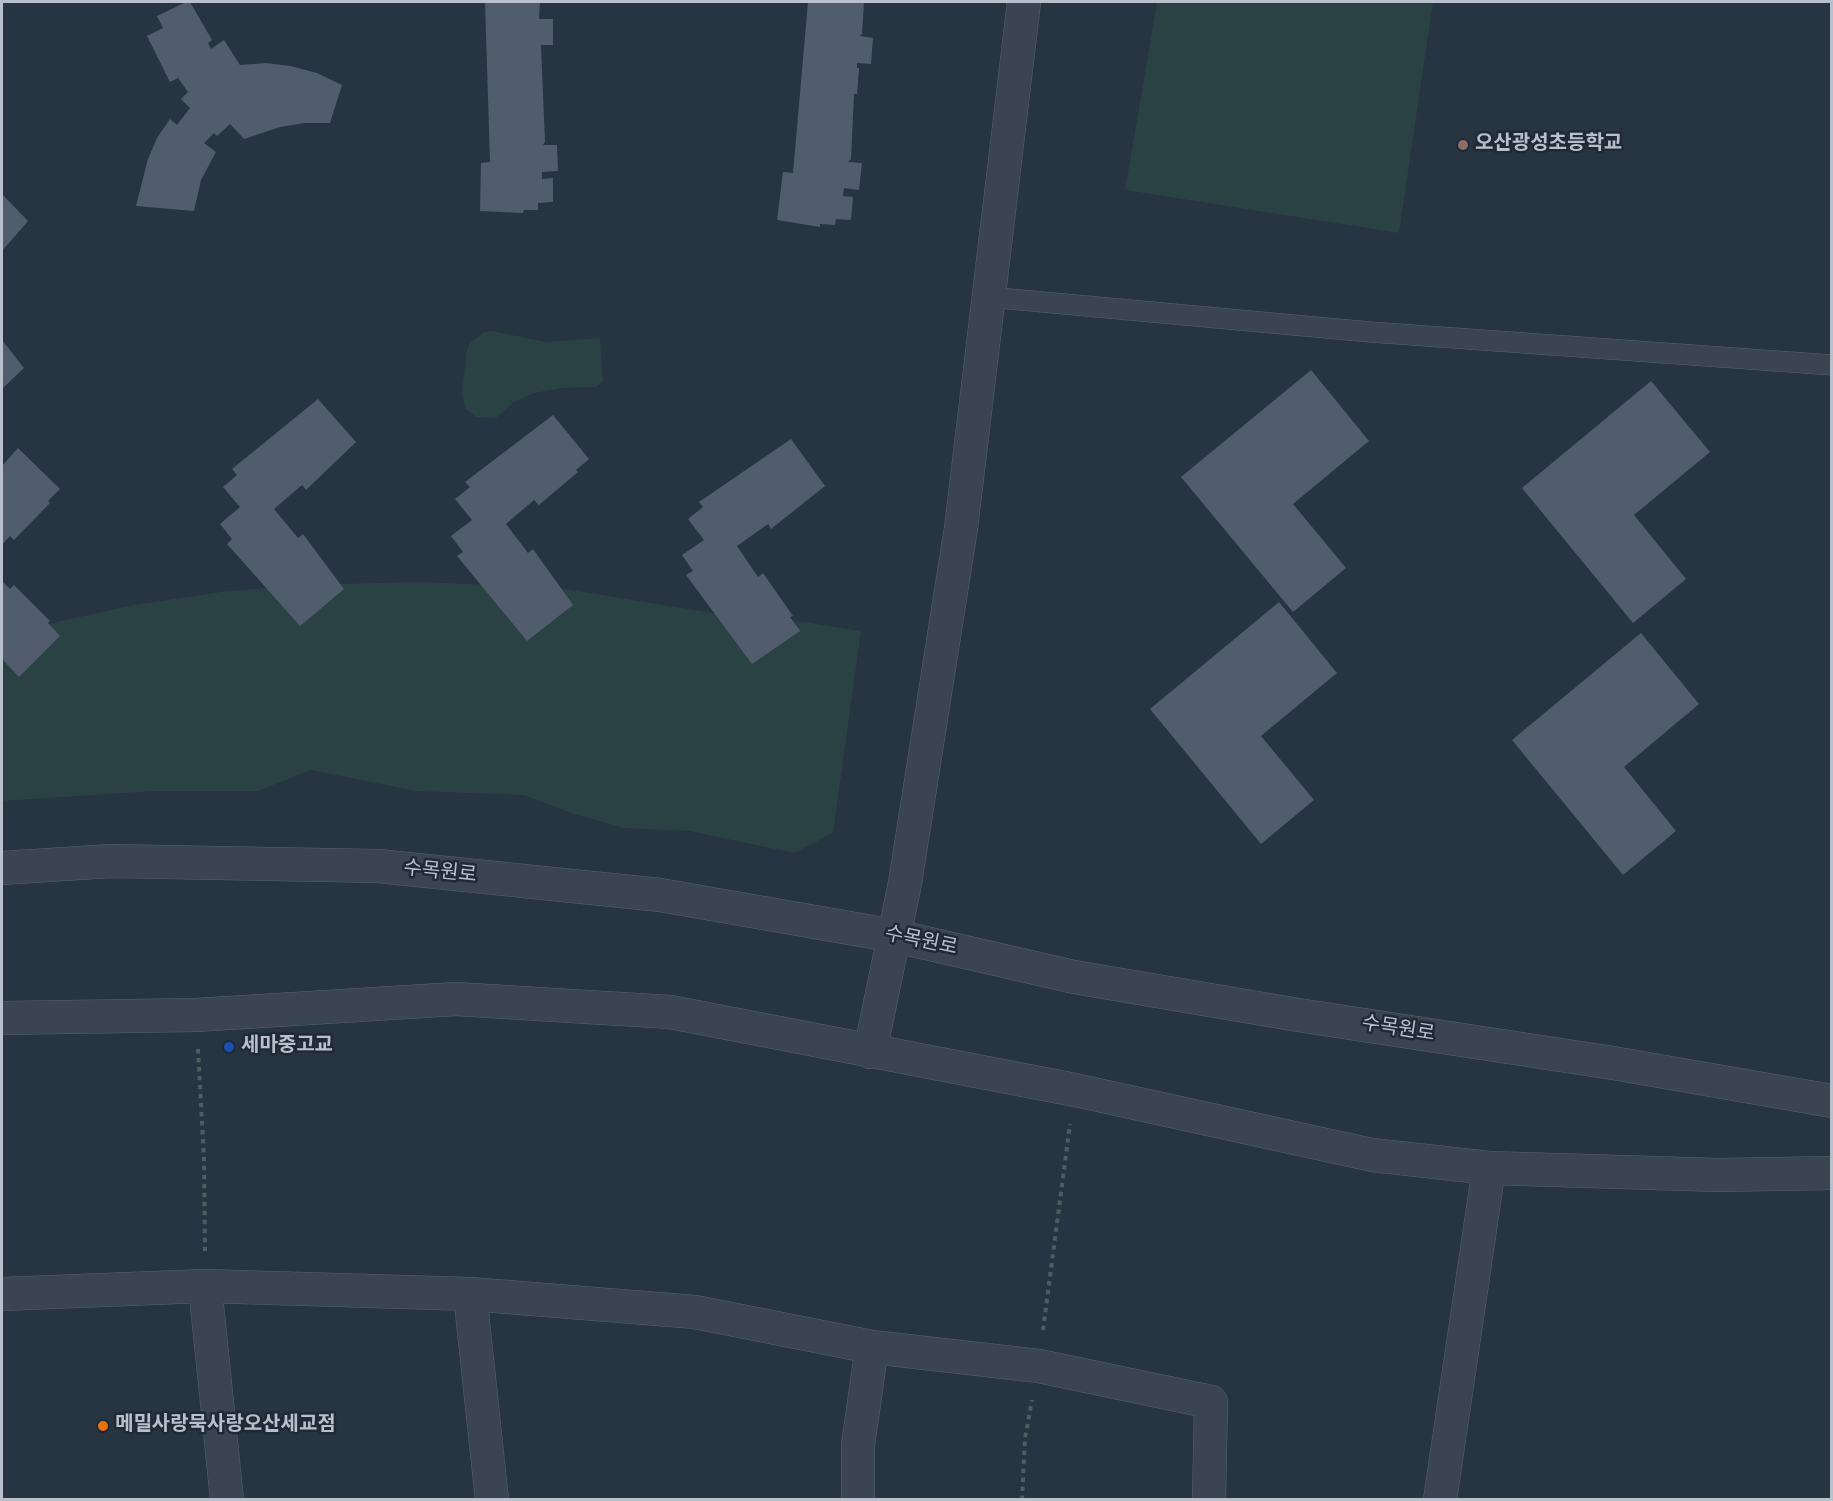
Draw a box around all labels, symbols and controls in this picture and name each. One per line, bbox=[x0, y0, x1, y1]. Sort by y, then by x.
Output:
place label: 오산광성초등학교 bbox=[1475, 133, 1622, 157]
marker: 오산광성초등학교 bbox=[1456, 138, 1470, 152]
street label: 수목원로 bbox=[402, 857, 478, 889]
street label: 수목원로 bbox=[883, 923, 959, 961]
street label: 수목원로 bbox=[1360, 1012, 1436, 1048]
place label: 세마중고교 bbox=[241, 1035, 333, 1059]
marker: 세마중고교 bbox=[222, 1040, 236, 1054]
place label: 메밀사랑묵사랑오산세교점 bbox=[115, 1414, 336, 1438]
marker: 메밀사랑묵사랑오산세교점 bbox=[96, 1419, 110, 1433]

